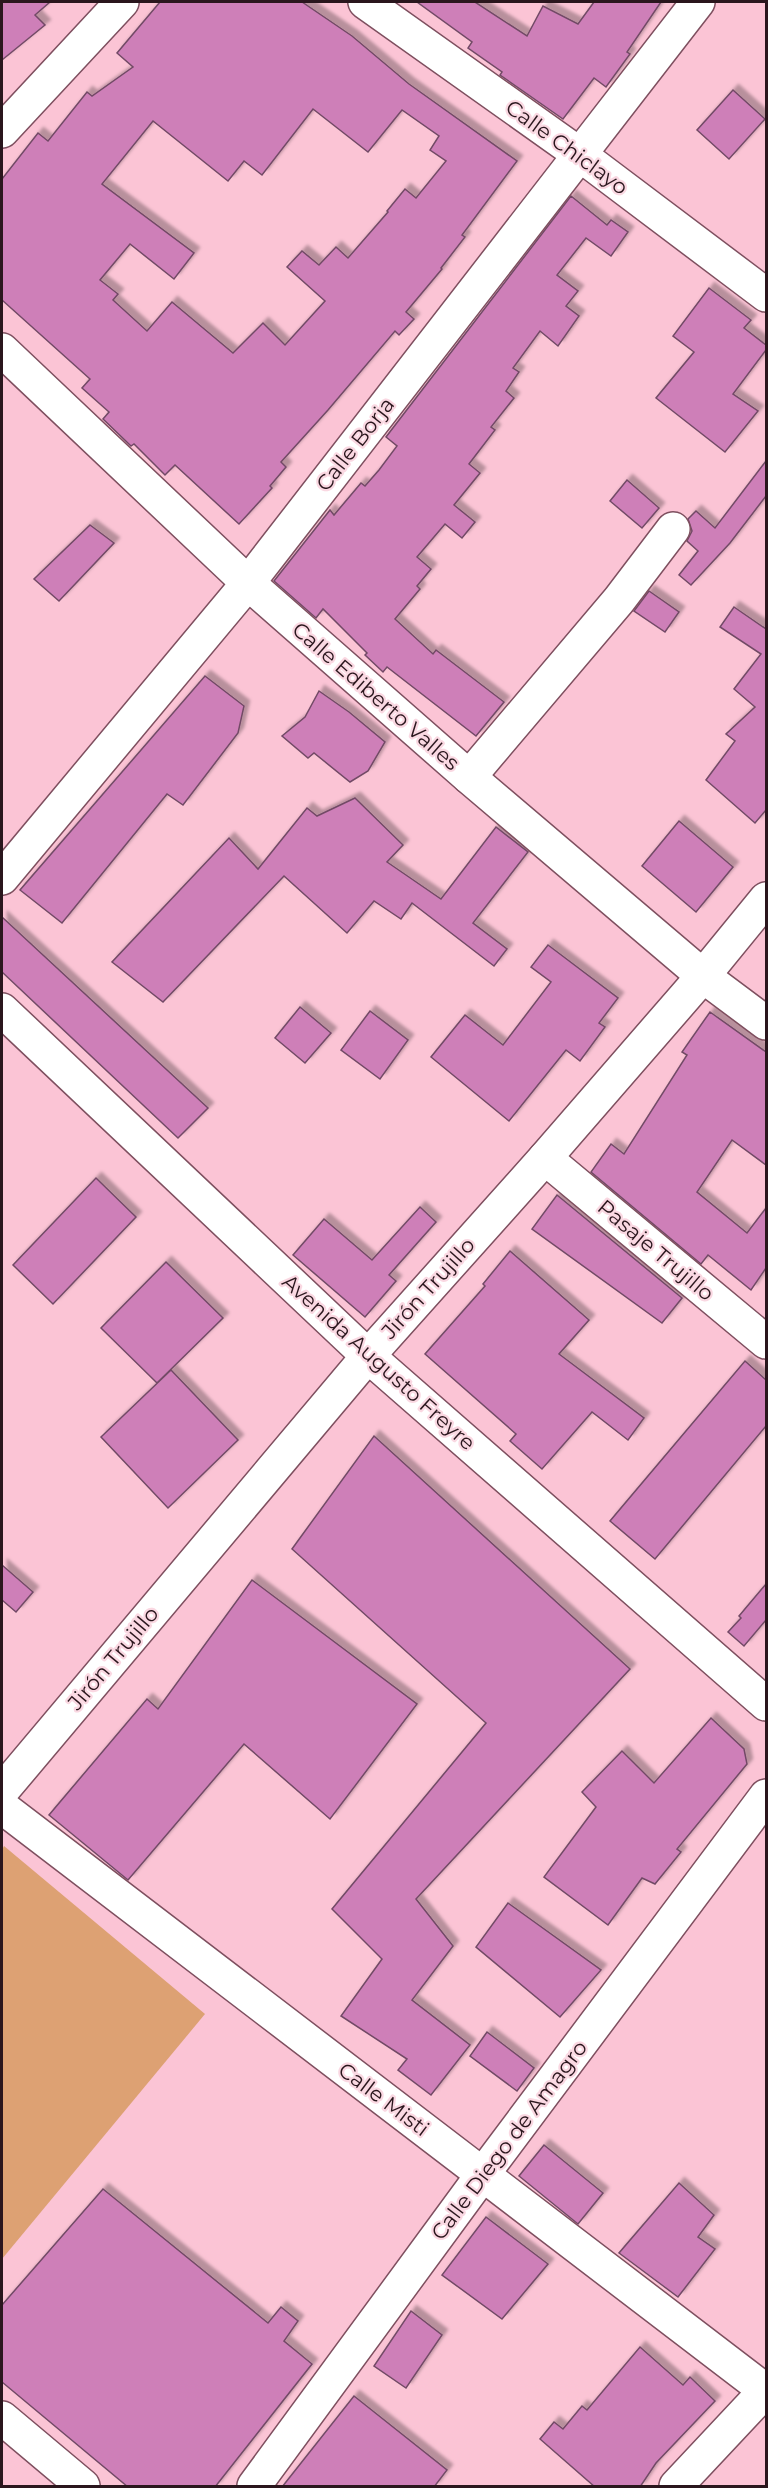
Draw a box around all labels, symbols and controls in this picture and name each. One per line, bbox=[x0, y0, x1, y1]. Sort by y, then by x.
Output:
street label: Calle Chiclayo bbox=[501, 94, 633, 200]
street label: Calle Borja bbox=[311, 392, 399, 496]
street label: Calle Ediberto Valles bbox=[287, 617, 465, 775]
street label: Pasaje Trujillo bbox=[593, 1194, 719, 1306]
street label: Jirón Trujillo bbox=[375, 1232, 480, 1344]
street label: Avenida Augusto Freyre bbox=[277, 1269, 481, 1455]
street label: Jirón Trujillo bbox=[62, 1601, 164, 1716]
street label: Calle Diego de Amagro bbox=[426, 2035, 592, 2245]
street label: Calle Misti bbox=[334, 2057, 434, 2141]

